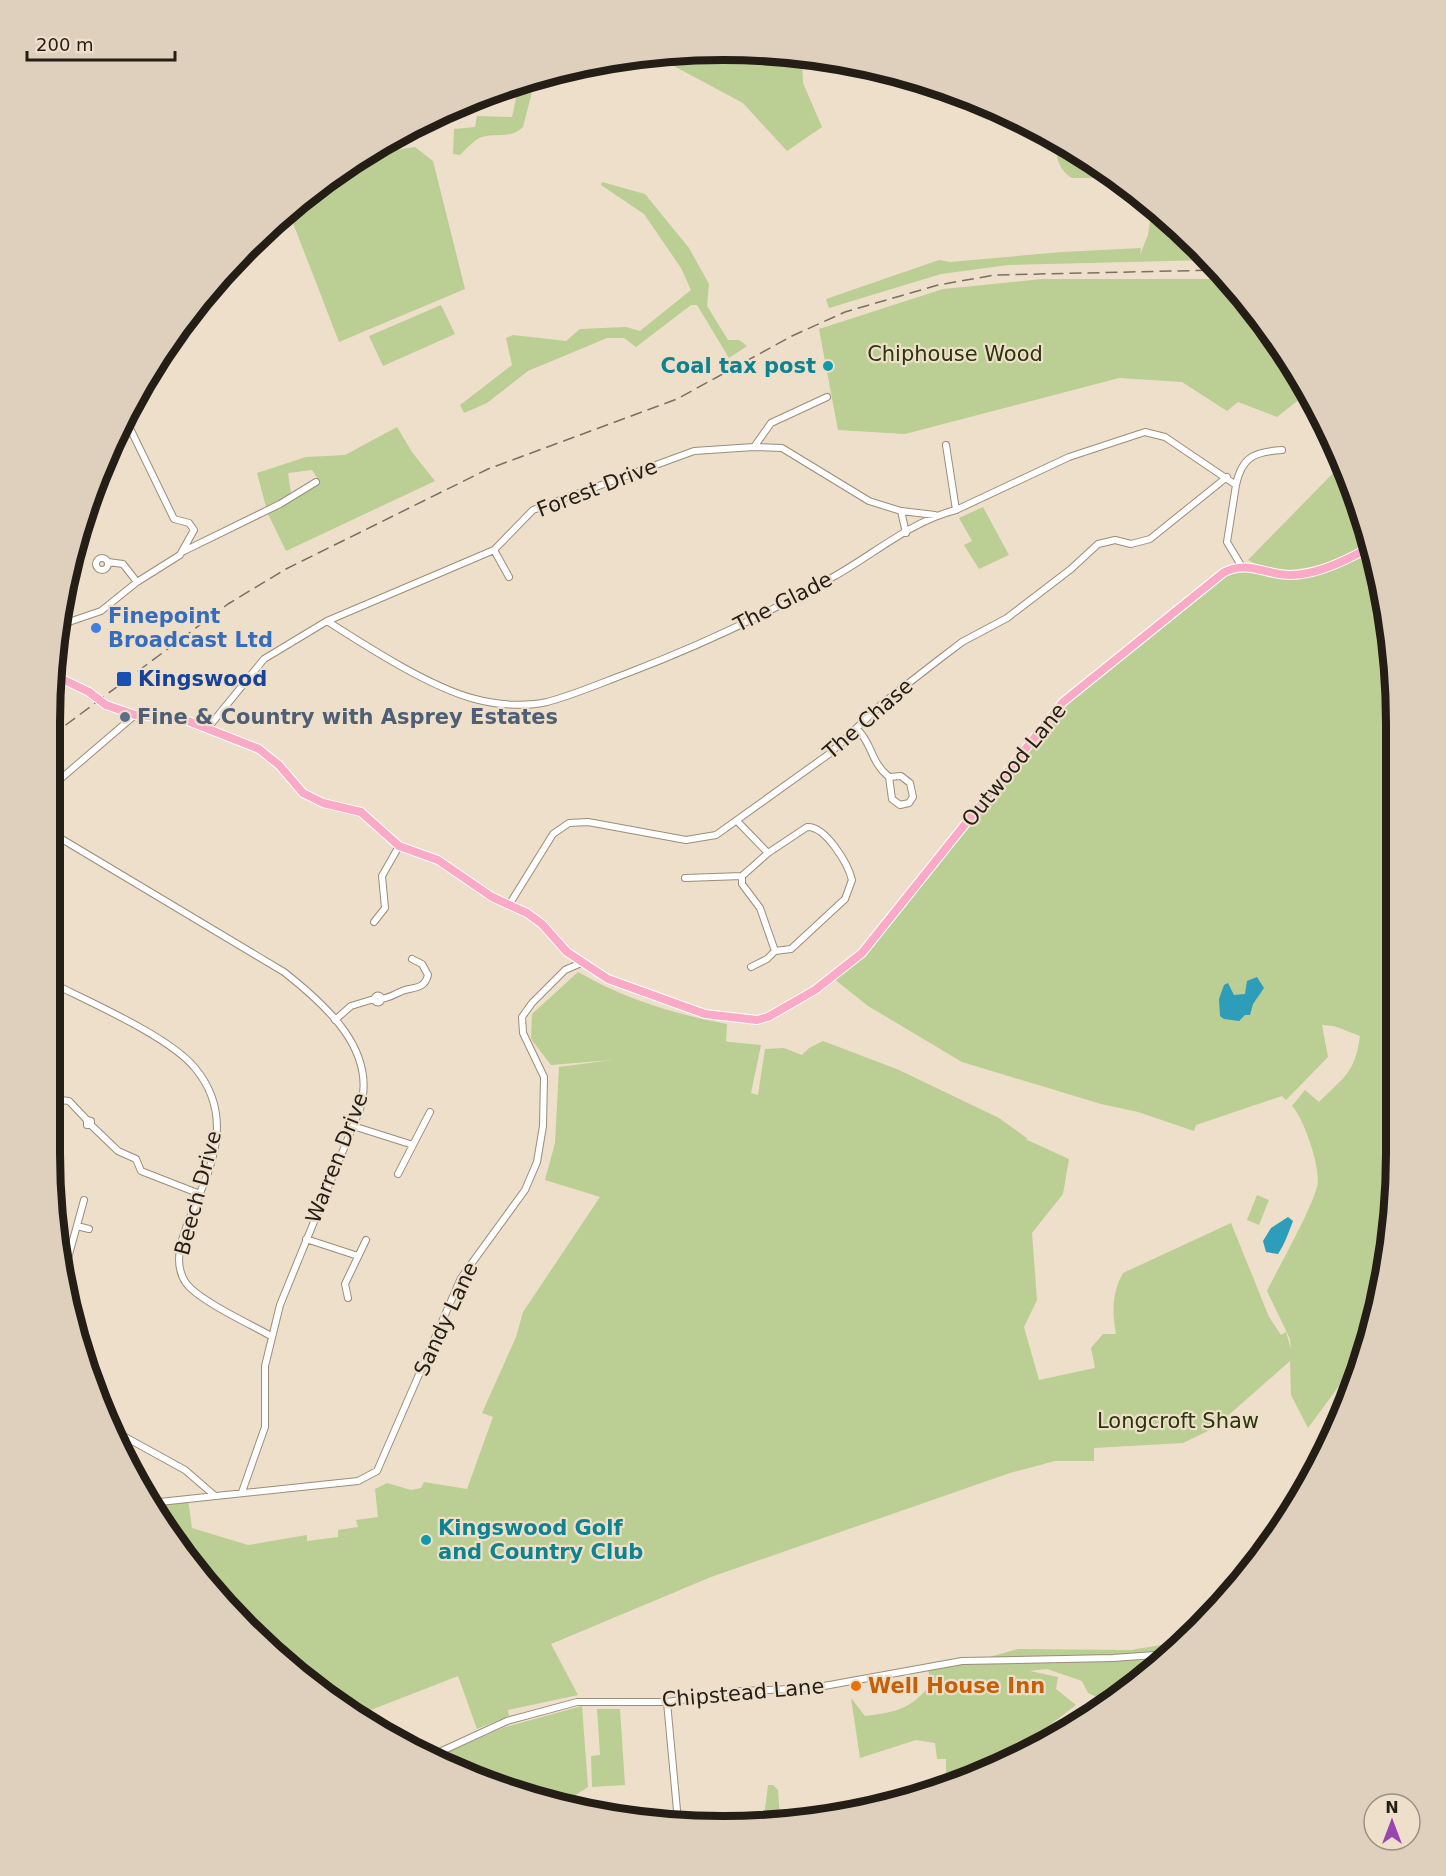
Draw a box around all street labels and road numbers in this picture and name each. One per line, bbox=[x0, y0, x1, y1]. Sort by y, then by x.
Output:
street label: Forest Drive bbox=[533, 454, 661, 522]
street label: The Glade bbox=[729, 567, 836, 637]
street label: The Chase bbox=[818, 674, 918, 765]
street label: Outwood Lane bbox=[957, 698, 1071, 832]
street label: Warren Drive bbox=[301, 1089, 373, 1227]
street label: Beech Drive bbox=[170, 1128, 226, 1258]
street label: Sandy Lane bbox=[409, 1258, 483, 1380]
street label: Chipstead Lane bbox=[661, 1674, 825, 1712]

